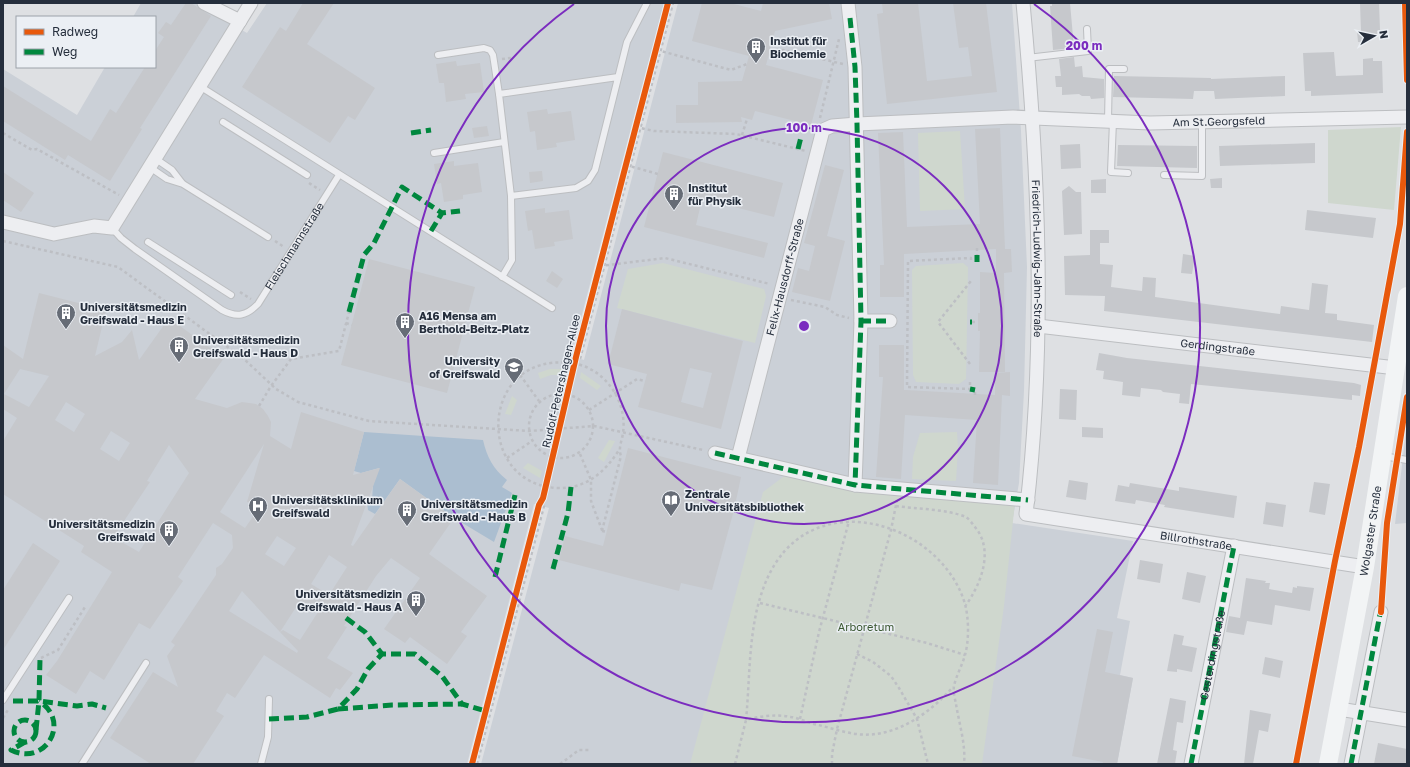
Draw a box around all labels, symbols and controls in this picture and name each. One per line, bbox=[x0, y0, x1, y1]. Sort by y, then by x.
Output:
legend bbox=[16, 16, 156, 68]
north arrow bbox=[1354, 16, 1394, 56]
text: Radweg bbox=[52, 24, 98, 39]
text: N bbox=[1377, 29, 1391, 40]
place label: Institut für Biochemie bbox=[770, 34, 828, 60]
building icon: Institut für Biochemie bbox=[745, 36, 767, 64]
text: 200 m bbox=[1066, 38, 1102, 53]
text: Weg bbox=[52, 44, 77, 59]
street label: Am St.Georgsfeld bbox=[1172, 113, 1265, 128]
text: 100 m bbox=[786, 120, 822, 135]
street label: Friedrich-Ludwig-Jahn-Straße bbox=[1030, 179, 1045, 338]
place label: Institut für Physik bbox=[688, 181, 742, 207]
building icon: Institut für Physik bbox=[663, 183, 685, 211]
street label: Fleischmannstraße bbox=[262, 200, 326, 292]
street label: Felix-Hausdorff-Straße bbox=[763, 217, 806, 337]
place label: Universitätsmedizin Greifswald - Haus E bbox=[80, 300, 187, 326]
building icon: Universitätsmedizin Greifswald - Haus E bbox=[55, 302, 77, 330]
place label: A16 Mensa am Berthold-Beitz-Platz bbox=[419, 309, 529, 335]
building icon: A16 Mensa am Berthold-Beitz-Platz bbox=[394, 311, 416, 339]
street label: Rudolf-Petershagen-Allee bbox=[539, 313, 582, 449]
centre of rings bbox=[797, 319, 811, 333]
place label: Universitätsmedizin Greifswald - Haus D bbox=[193, 333, 300, 359]
building icon: Universitätsmedizin Greifswald - Haus D bbox=[168, 335, 190, 363]
street label: Gerdingstraße bbox=[1180, 336, 1256, 357]
place label: University of Greifswald bbox=[429, 354, 500, 380]
school or university icon: University of Greifswald bbox=[503, 356, 525, 384]
street label: Wolgaster Straße bbox=[1356, 485, 1384, 577]
place label: Zentrale Universitätsbibliothek bbox=[685, 487, 805, 513]
library icon: Zentrale Universitätsbibliothek bbox=[660, 489, 682, 517]
place label: Universitätsklinikum Greifswald bbox=[272, 493, 383, 519]
hospital icon: Universitätsklinikum Greifswald bbox=[247, 495, 269, 523]
place label: Universitätsmedizin Greifswald - Haus B bbox=[421, 497, 528, 523]
building icon: Universitätsmedizin Greifswald - Haus B bbox=[396, 499, 418, 527]
place label: Universitätsmedizin Greifswald bbox=[48, 517, 155, 543]
building icon: Universitätsmedizin Greifswald bbox=[158, 519, 180, 547]
street label: Billrothstraße bbox=[1159, 528, 1233, 552]
place label: Universitätsmedizin Greifswald - Haus A bbox=[295, 587, 402, 613]
building icon: Universitätsmedizin Greifswald - Haus A bbox=[405, 589, 427, 617]
street label: Gesterdingstraße bbox=[1197, 609, 1227, 701]
park label: Arboretum bbox=[838, 620, 894, 633]

